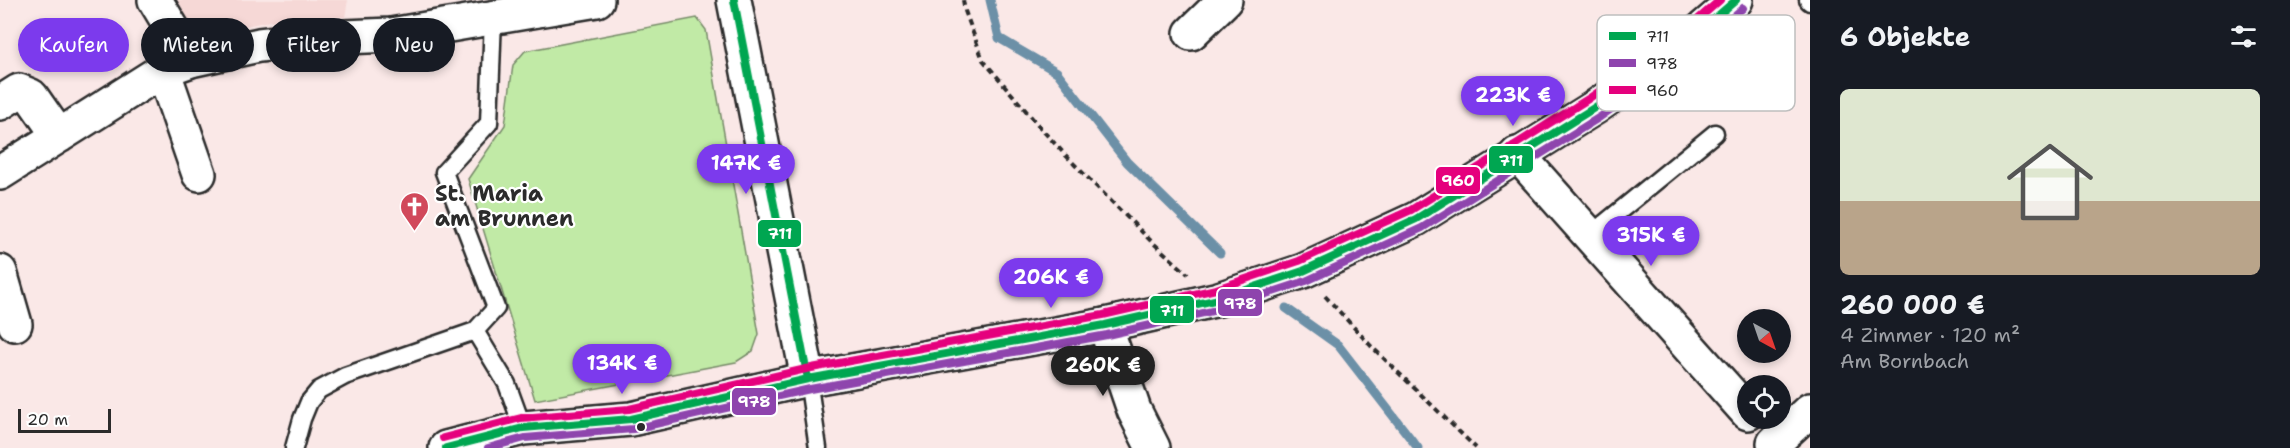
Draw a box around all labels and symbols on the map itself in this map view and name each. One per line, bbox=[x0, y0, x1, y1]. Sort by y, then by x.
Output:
legend bbox=[1597, 15, 1795, 111]
text: 711 bbox=[1646, 26, 1669, 47]
text: 978 bbox=[1646, 53, 1678, 74]
pin: 223K € bbox=[1464, 76, 1562, 127]
text: 960 bbox=[1646, 80, 1679, 101]
pin: 147K € bbox=[697, 144, 795, 195]
line badge: 711 bbox=[1488, 145, 1534, 174]
text: 711 bbox=[1499, 150, 1523, 171]
line badge: 960 bbox=[1435, 166, 1481, 195]
text: 960 bbox=[1441, 170, 1475, 191]
place label: St. Maria am Brunnen bbox=[435, 179, 574, 233]
church icon: St. Maria am Brunnen bbox=[398, 190, 430, 232]
pin: 315K € bbox=[1602, 216, 1700, 267]
line badge: 711 bbox=[757, 219, 802, 248]
text: 711 bbox=[768, 223, 792, 244]
pin: 206K € bbox=[1002, 258, 1100, 309]
line badge: 978 bbox=[1217, 288, 1263, 317]
text: 978 bbox=[1223, 293, 1257, 314]
line badge: 711 bbox=[1149, 295, 1195, 324]
text: 711 bbox=[1160, 300, 1184, 321]
north arrow bbox=[1737, 309, 1791, 363]
pin: 134K € bbox=[573, 344, 671, 395]
pin: 260K € bbox=[1054, 346, 1152, 397]
line badge: 978 bbox=[731, 387, 777, 416]
text: 978 bbox=[737, 391, 771, 412]
scale bar bbox=[18, 406, 111, 434]
unlabelled marker bbox=[635, 421, 647, 433]

